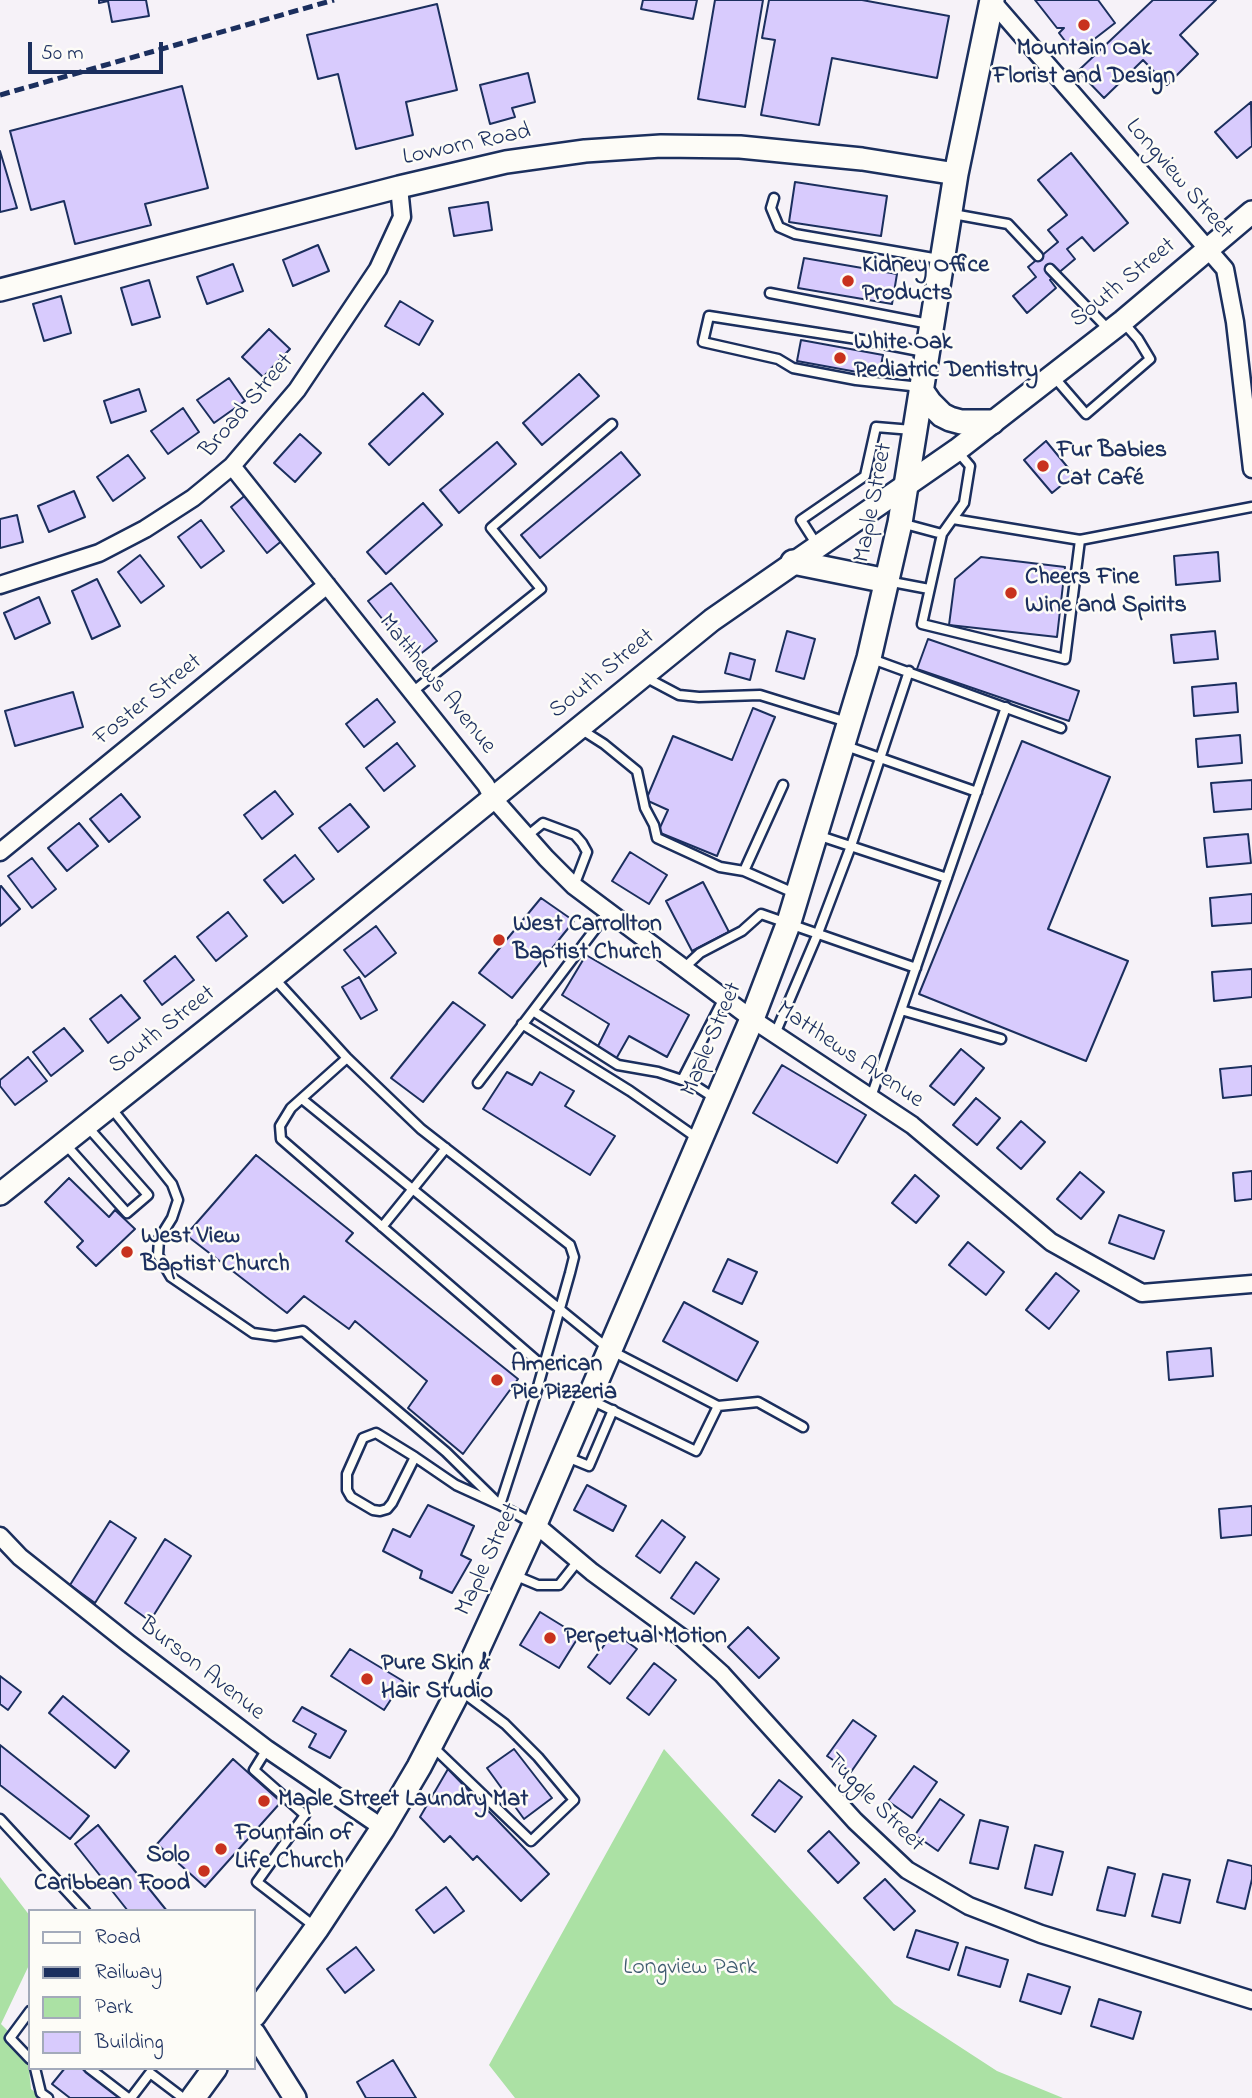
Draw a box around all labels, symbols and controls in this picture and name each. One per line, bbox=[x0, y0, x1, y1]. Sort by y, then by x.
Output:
marker: Mountain Oak Florist and Design bbox=[1076, 17, 1092, 33]
scale bar bbox=[32, 28, 166, 72]
place label: Mountain Oak Florist and Design bbox=[993, 36, 1175, 92]
text: 50 m bbox=[41, 39, 84, 69]
street label: Longview Street bbox=[1118, 114, 1238, 246]
street label: Lovvorn Road bbox=[401, 118, 533, 174]
street label: South Street bbox=[1065, 233, 1183, 335]
place label: Kidney Office Products bbox=[862, 253, 989, 309]
marker: Kidney Office Products bbox=[840, 273, 856, 289]
place label: White Oak Pediatric Dentistry bbox=[854, 330, 1038, 386]
street label: Broad Street bbox=[195, 349, 301, 465]
marker: White Oak Pediatric Dentistry bbox=[832, 350, 848, 366]
place label: Fur Babies Cat Café bbox=[1057, 438, 1167, 494]
street label: Maple Street bbox=[849, 441, 901, 565]
marker: Fur Babies Cat Café bbox=[1035, 458, 1051, 474]
place label: Cheers Fine Wine and Spirits bbox=[1025, 565, 1187, 621]
marker: Cheers Fine Wine and Spirits bbox=[1003, 585, 1019, 601]
street label: Matthews Avenue bbox=[371, 609, 501, 761]
street label: South Street bbox=[544, 624, 662, 726]
street label: Foster Street bbox=[89, 649, 209, 753]
place label: West Carrollton Baptist Church bbox=[513, 912, 662, 968]
marker: West Carrollton Baptist Church bbox=[491, 932, 507, 948]
street label: Maple Street bbox=[676, 979, 750, 1101]
street label: South Street bbox=[104, 980, 222, 1082]
street label: Matthews Avenue bbox=[770, 996, 928, 1116]
place label: West View Baptist Church bbox=[141, 1224, 290, 1280]
marker: West View Baptist Church bbox=[119, 1244, 135, 1260]
place label: American Pie Pizzeria bbox=[511, 1352, 617, 1408]
marker: American Pie Pizzeria bbox=[489, 1372, 505, 1388]
street label: Maple Street bbox=[450, 1499, 528, 1621]
street label: Burson Avenue bbox=[132, 1612, 270, 1728]
place label: Perpetual Motion bbox=[564, 1624, 727, 1652]
marker: Perpetual Motion bbox=[542, 1630, 558, 1646]
place label: Pure Skin & Hair Studio bbox=[381, 1651, 493, 1707]
marker: Pure Skin & Hair Studio bbox=[359, 1671, 375, 1687]
street label: Tuggle Street bbox=[819, 1749, 929, 1859]
place label: Maple Street Laundry Mat bbox=[278, 1787, 528, 1815]
marker: Maple Street Laundry Mat bbox=[256, 1793, 272, 1809]
place label: Fountain of Life Church bbox=[235, 1821, 353, 1877]
marker: Fountain of Life Church bbox=[213, 1841, 229, 1857]
place label: Solo Caribbean Food bbox=[34, 1843, 190, 1899]
marker: Solo Caribbean Food bbox=[196, 1863, 212, 1879]
legend bbox=[28, 1909, 256, 2070]
text: Road bbox=[95, 1923, 141, 1953]
park label: Longview Park bbox=[623, 1955, 757, 1983]
text: Railway bbox=[95, 1958, 162, 1988]
text: Park bbox=[95, 1993, 133, 2023]
text: Building bbox=[95, 2028, 164, 2058]

